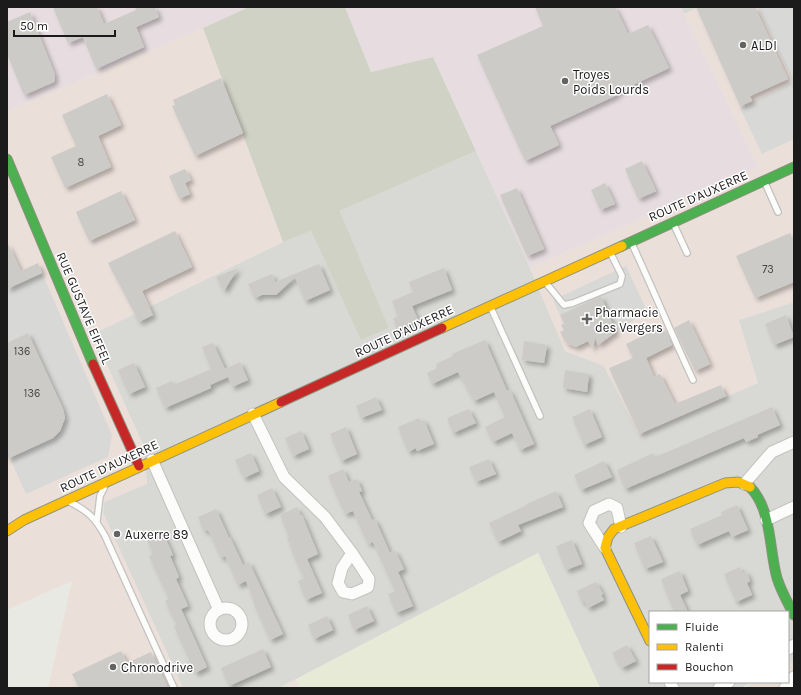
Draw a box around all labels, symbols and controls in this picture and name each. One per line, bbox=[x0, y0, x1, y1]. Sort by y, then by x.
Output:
scale bar bbox=[14, 12, 115, 38]
text: 50 m bbox=[20, 19, 48, 33]
place label: ALDI bbox=[751, 38, 777, 53]
marker: ALDI bbox=[738, 40, 748, 50]
place label: Troyes Poids Lourds bbox=[573, 67, 649, 97]
marker: Troyes Poids Lourds bbox=[560, 76, 570, 86]
house number: 8 bbox=[78, 156, 85, 169]
street label: ROUTE D'AUXERRE bbox=[646, 167, 750, 225]
street label: RUE GUSTAVE EIFFEL bbox=[54, 250, 114, 366]
house number: 73 bbox=[762, 263, 774, 276]
street label: ROUTE D'AUXERRE bbox=[352, 302, 456, 360]
place label: Pharmacie des Vergers bbox=[595, 305, 663, 335]
marker: Pharmacie des Vergers bbox=[582, 314, 592, 324]
house number: 136 bbox=[14, 345, 30, 358]
house number: 136 bbox=[24, 387, 40, 400]
street label: ROUTE D'AUXERRE bbox=[57, 437, 161, 495]
place label: Auxerre 89 bbox=[125, 527, 188, 542]
marker: Auxerre 89 bbox=[112, 529, 122, 539]
legend bbox=[649, 611, 789, 683]
text: Fluide bbox=[685, 620, 719, 634]
text: Ralenti bbox=[685, 640, 724, 654]
place label: Chronodrive bbox=[121, 660, 193, 675]
text: Bouchon bbox=[685, 660, 734, 674]
marker: Chronodrive bbox=[108, 662, 118, 672]

